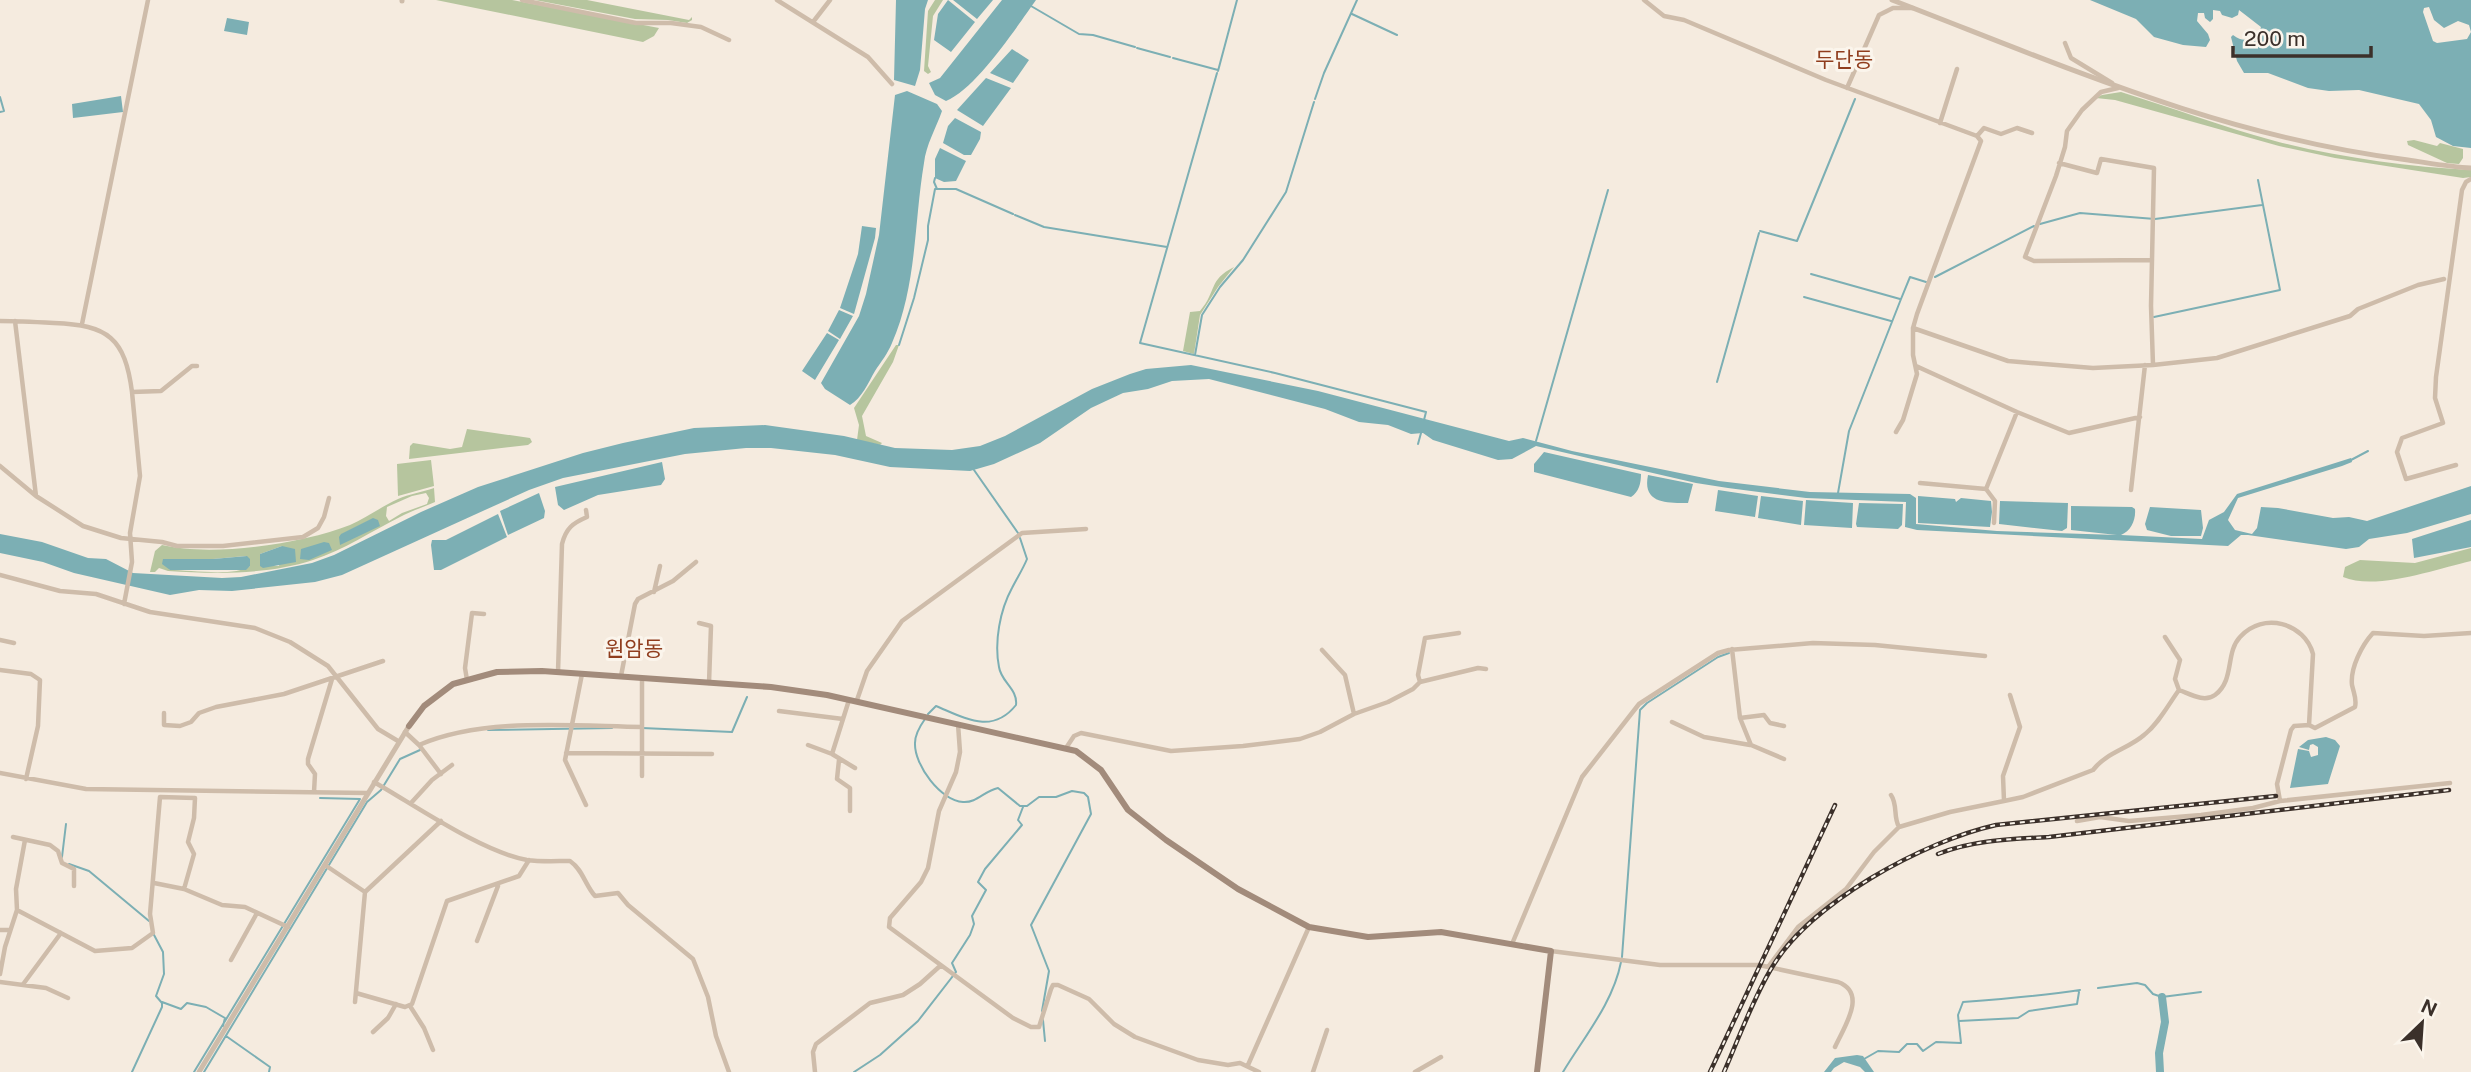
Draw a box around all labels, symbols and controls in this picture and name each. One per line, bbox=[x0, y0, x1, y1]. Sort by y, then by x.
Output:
scale bar bbox=[2233, 14, 2371, 58]
text: 200 m bbox=[2244, 26, 2305, 51]
district label: 두단동 bbox=[1815, 47, 1873, 72]
district label: 원암동 bbox=[605, 636, 663, 661]
north arrow bbox=[2387, 988, 2457, 1058]
text: N bbox=[2418, 994, 2441, 1021]

